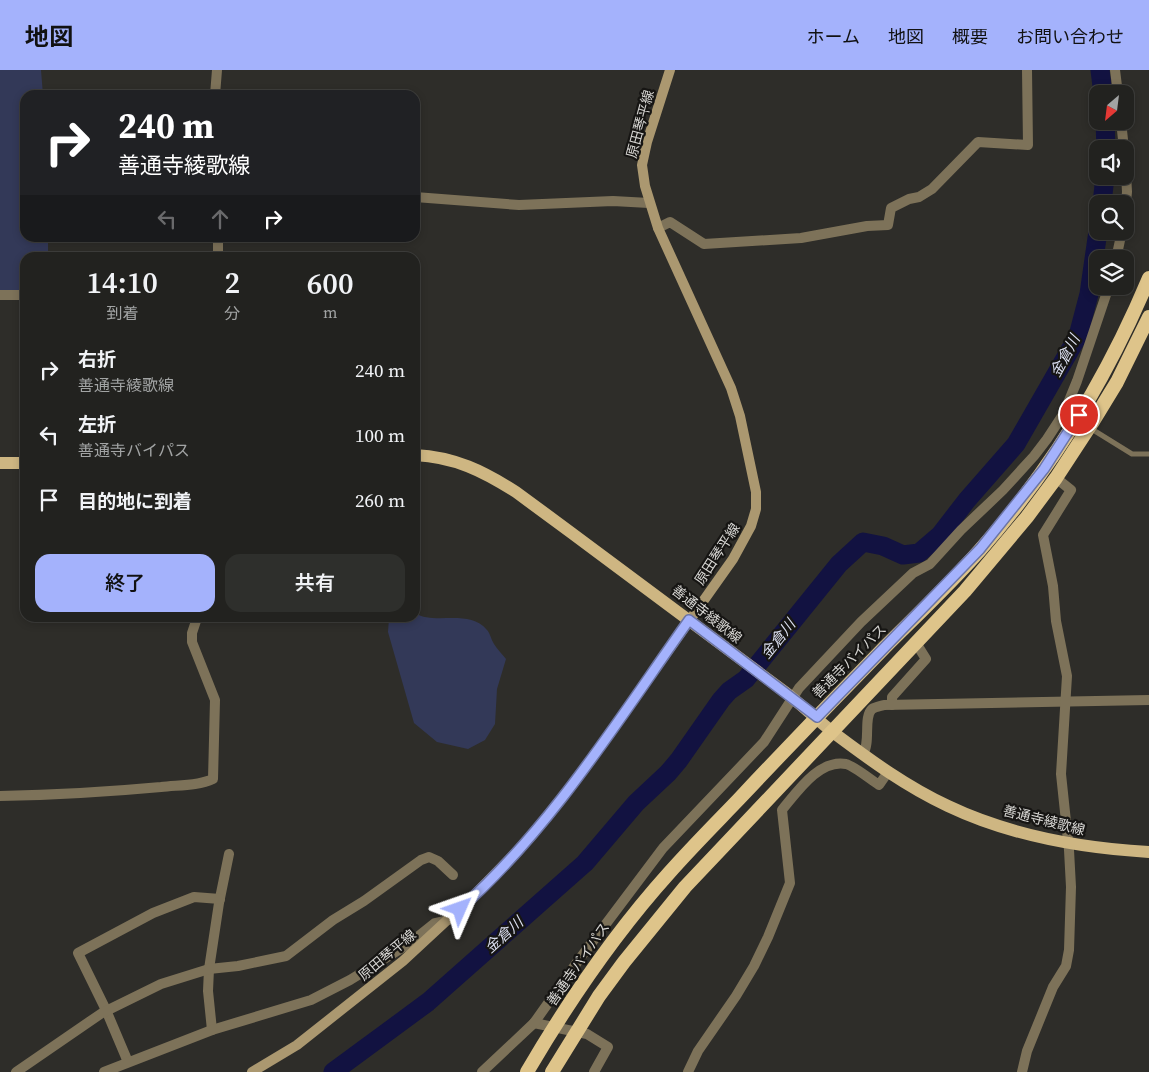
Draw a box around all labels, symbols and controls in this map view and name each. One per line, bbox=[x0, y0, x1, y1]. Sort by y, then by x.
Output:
text: 地図 bbox=[25, 20, 73, 53]
text: ホーム bbox=[807, 24, 860, 49]
text: 地図 bbox=[888, 24, 924, 49]
text: 概要 bbox=[952, 24, 988, 49]
text: お問い合わせ bbox=[1016, 24, 1124, 49]
north arrow bbox=[1089, 85, 1134, 130]
map controls bbox=[1089, 85, 1134, 295]
street label: 原田琴平線 bbox=[621, 88, 659, 160]
text: 240 m bbox=[118, 102, 214, 150]
icon: right bbox=[35, 110, 100, 175]
button: sound bbox=[1089, 140, 1134, 185]
text: 善通寺綾歌線 bbox=[118, 150, 250, 180]
button: search bbox=[1089, 195, 1134, 240]
icon: left bbox=[153, 205, 181, 233]
icon: ahead bbox=[206, 205, 234, 233]
icon: right bbox=[259, 205, 287, 233]
button: layers bbox=[1089, 250, 1134, 295]
text: 14:10 bbox=[86, 262, 158, 303]
text: 2 bbox=[224, 262, 240, 303]
text: 600 bbox=[307, 263, 354, 304]
text: m bbox=[323, 301, 337, 323]
text: 到着 bbox=[106, 302, 138, 324]
text: 分 bbox=[224, 302, 240, 324]
water label: 金倉川 bbox=[1045, 329, 1085, 381]
text: 右折 bbox=[78, 346, 116, 372]
icon: right bbox=[35, 356, 63, 384]
text: 240 m bbox=[355, 357, 405, 383]
text: 善通寺綾歌線 bbox=[78, 374, 174, 396]
pin bbox=[1058, 394, 1100, 436]
icon: arrive bbox=[1065, 401, 1093, 429]
text: 左折 bbox=[78, 411, 116, 437]
icon: left bbox=[35, 421, 63, 449]
text: 100 m bbox=[355, 422, 405, 448]
text: 善通寺バイパス bbox=[78, 439, 190, 461]
icon: arrive bbox=[35, 486, 63, 514]
text: 260 m bbox=[355, 487, 405, 513]
text: 目的地に到着 bbox=[78, 488, 192, 514]
street label: 原田琴平線 bbox=[690, 519, 744, 589]
button: 終了 bbox=[35, 554, 215, 612]
button: 共有 bbox=[225, 554, 405, 612]
street label: 善通寺綾歌線 bbox=[668, 580, 746, 648]
water label: 金倉川 bbox=[755, 613, 801, 663]
street label: 善通寺バイパス bbox=[807, 619, 891, 703]
street label: 善通寺綾歌線 bbox=[1001, 800, 1087, 840]
position arrow bbox=[433, 882, 485, 934]
water label: 金倉川 bbox=[480, 910, 529, 957]
street label: 善通寺バイパス bbox=[542, 918, 614, 1010]
street label: 原田琴平線 bbox=[354, 925, 420, 985]

